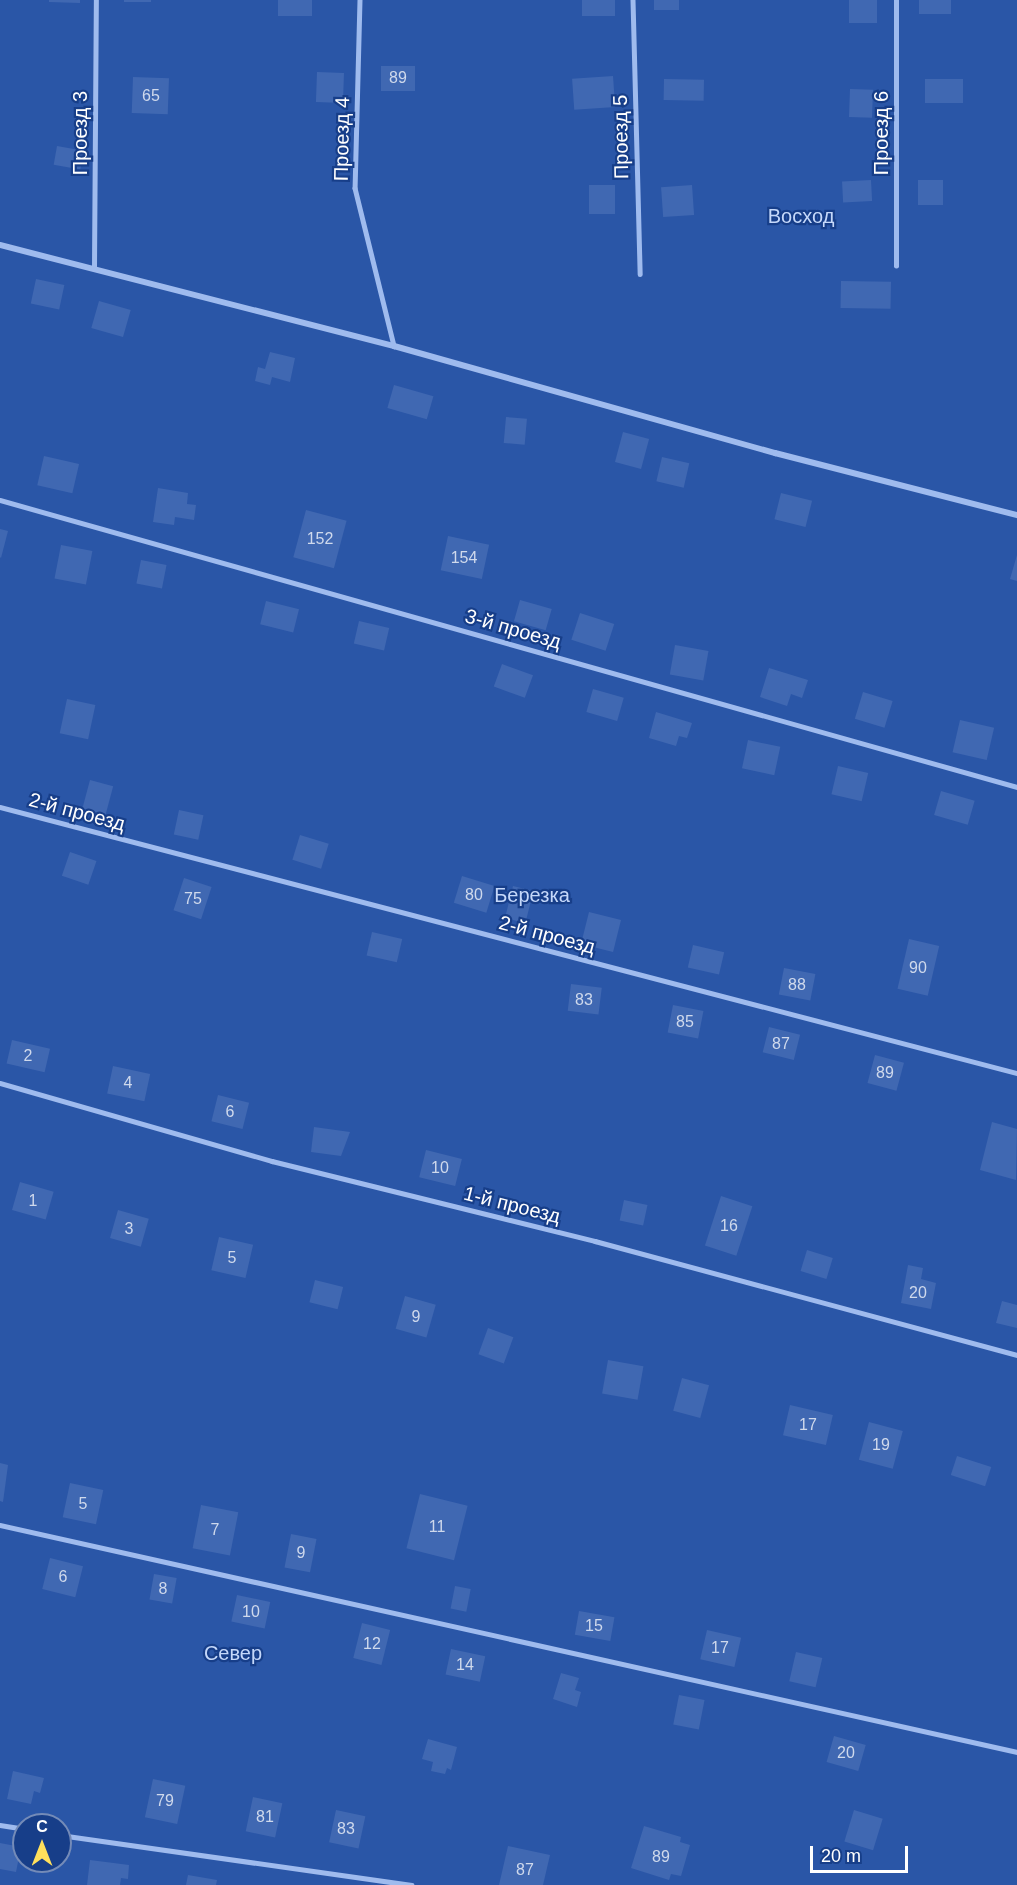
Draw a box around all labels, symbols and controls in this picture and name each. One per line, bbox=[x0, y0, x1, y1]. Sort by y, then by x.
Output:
house number: 89 bbox=[389, 68, 407, 88]
house number: 65 bbox=[142, 86, 160, 106]
street label: Проезд 3 bbox=[68, 91, 92, 175]
street label: Проезд 6 bbox=[869, 91, 893, 175]
street label: Проезд 5 bbox=[608, 95, 634, 179]
street label: Проезд 4 bbox=[329, 97, 355, 181]
park label: Восход bbox=[768, 204, 834, 228]
house number: 152 bbox=[307, 529, 333, 549]
house number: 154 bbox=[451, 548, 477, 568]
street label: 3-й проезд bbox=[462, 604, 564, 654]
street label: 2-й проезд bbox=[26, 788, 128, 836]
park label: Березка bbox=[494, 883, 570, 907]
house number: 80 bbox=[465, 885, 483, 905]
house number: 75 bbox=[184, 889, 202, 909]
street label: 2-й проезд bbox=[496, 911, 598, 959]
house number: 90 bbox=[909, 958, 927, 978]
house number: 88 bbox=[788, 975, 806, 995]
house number: 83 bbox=[575, 990, 593, 1010]
house number: 85 bbox=[676, 1012, 694, 1032]
house number: 87 bbox=[772, 1034, 790, 1054]
house number: 2 bbox=[24, 1046, 32, 1066]
house number: 89 bbox=[876, 1063, 894, 1083]
house number: 4 bbox=[124, 1073, 132, 1093]
house number: 6 bbox=[226, 1102, 234, 1122]
house number: 10 bbox=[431, 1158, 449, 1178]
street label: 1-й проезд bbox=[461, 1181, 563, 1229]
house number: 1 bbox=[29, 1191, 37, 1211]
house number: 16 bbox=[720, 1216, 738, 1236]
house number: 3 bbox=[125, 1219, 133, 1239]
house number: 5 bbox=[228, 1248, 236, 1268]
house number: 20 bbox=[909, 1283, 927, 1303]
house number: 9 bbox=[412, 1307, 420, 1327]
house number: 17 bbox=[799, 1415, 817, 1435]
house number: 19 bbox=[872, 1435, 890, 1455]
house number: 5 bbox=[79, 1494, 87, 1514]
house number: 11 bbox=[429, 1517, 445, 1537]
house number: 7 bbox=[211, 1520, 219, 1540]
house number: 9 bbox=[297, 1543, 305, 1563]
house number: 6 bbox=[59, 1567, 67, 1587]
house number: 8 bbox=[159, 1579, 167, 1599]
house number: 10 bbox=[242, 1602, 260, 1622]
house number: 15 bbox=[585, 1616, 603, 1636]
house number: 12 bbox=[363, 1634, 381, 1654]
house number: 17 bbox=[711, 1638, 729, 1658]
park label: Север bbox=[204, 1641, 262, 1665]
house number: 14 bbox=[456, 1655, 474, 1675]
house number: 20 bbox=[837, 1743, 855, 1763]
house number: 79 bbox=[156, 1791, 174, 1811]
house number: 81 bbox=[256, 1807, 274, 1827]
north arrow bbox=[12, 1813, 72, 1873]
text: С bbox=[36, 1818, 48, 1835]
house number: 83 bbox=[337, 1819, 355, 1839]
scale bar bbox=[813, 1834, 910, 1872]
text: 20 m bbox=[821, 1846, 861, 1866]
house number: 89 bbox=[652, 1847, 670, 1867]
house number: 87 bbox=[516, 1860, 534, 1880]

